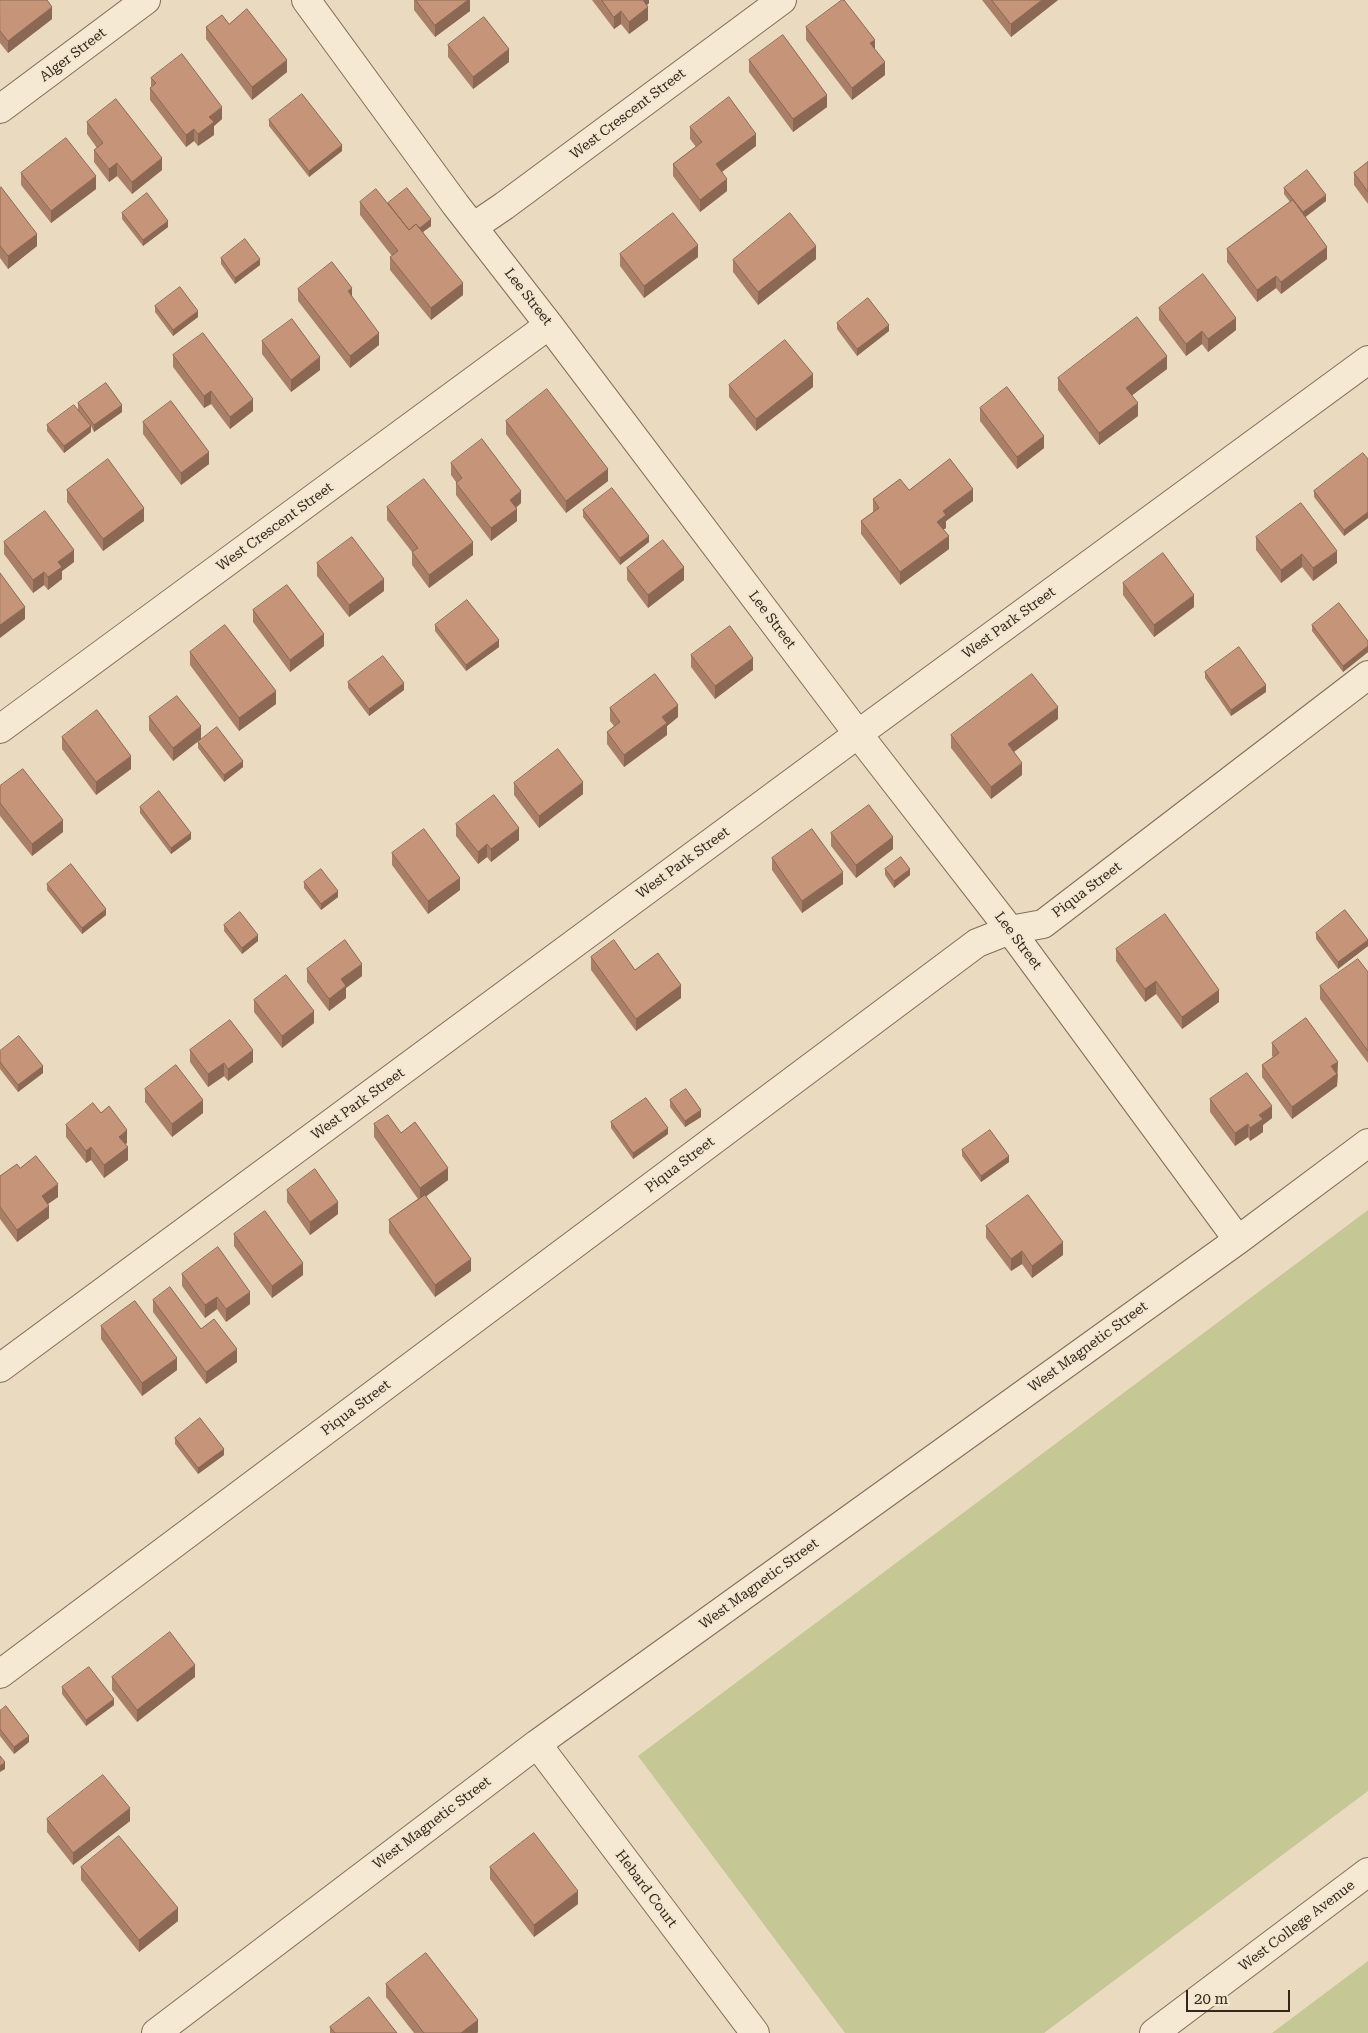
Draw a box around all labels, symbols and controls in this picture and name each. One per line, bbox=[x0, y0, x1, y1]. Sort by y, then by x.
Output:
street label: Alger Street bbox=[36, 25, 110, 85]
street label: West Crescent Street bbox=[567, 65, 689, 163]
street label: Lee Street bbox=[500, 265, 556, 329]
street label: West Crescent Street bbox=[213, 479, 337, 575]
street label: West Park Street bbox=[959, 584, 1059, 662]
street label: Lee Street bbox=[745, 588, 799, 652]
street label: West Park Street bbox=[633, 824, 733, 902]
street label: Piqua Street bbox=[1049, 858, 1125, 922]
street label: Lee Street bbox=[991, 909, 1045, 973]
street label: West Park Street bbox=[308, 1065, 408, 1143]
street label: Piqua Street bbox=[642, 1133, 718, 1197]
street label: West Magnetic Street bbox=[1025, 1298, 1151, 1396]
street label: Piqua Street bbox=[318, 1376, 394, 1440]
street label: West Magnetic Street bbox=[696, 1535, 822, 1633]
street label: West Magnetic Street bbox=[370, 1773, 494, 1873]
street label: Hebard Court bbox=[612, 1847, 680, 1931]
street label: West College Avenue bbox=[1236, 1877, 1358, 1975]
scale bar bbox=[1188, 1980, 1292, 2012]
text: 20 m bbox=[1194, 1990, 1228, 2008]

